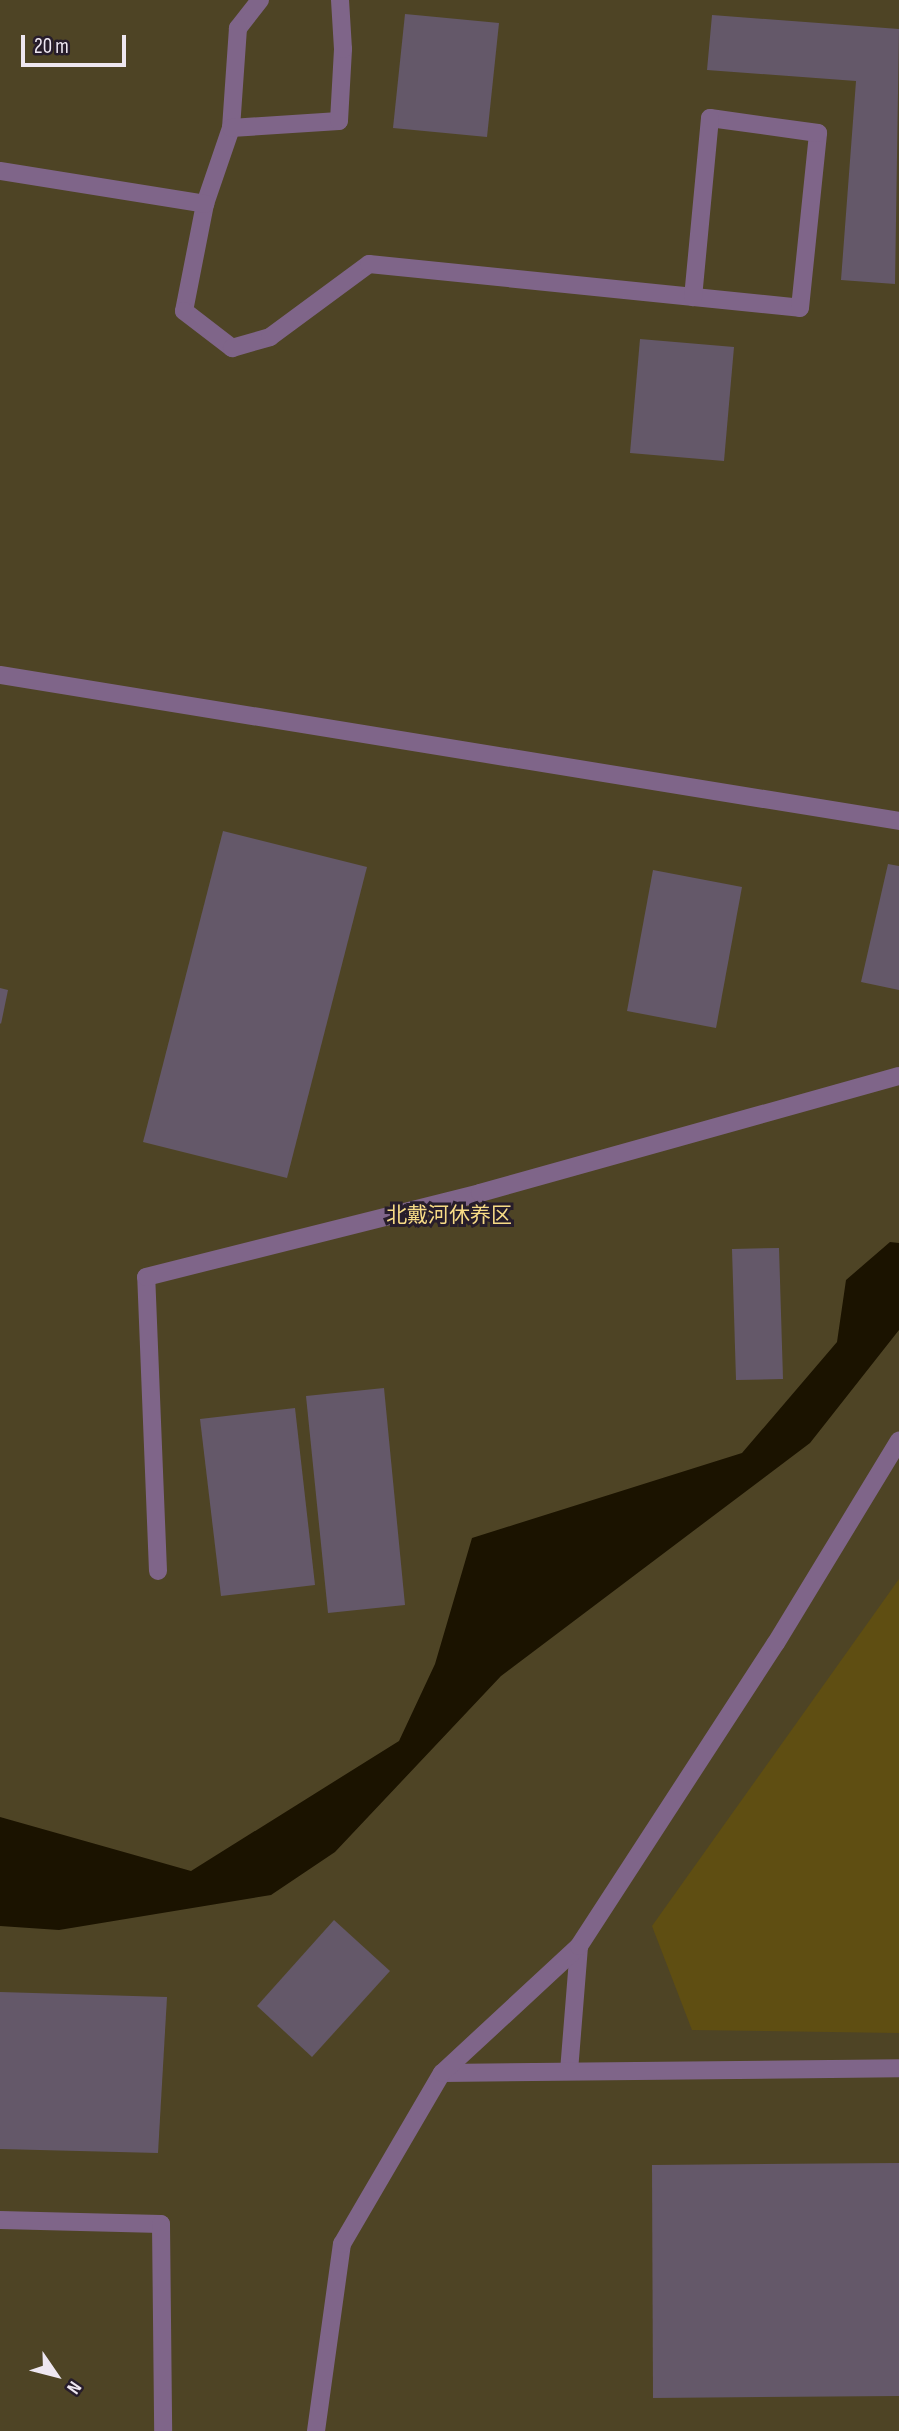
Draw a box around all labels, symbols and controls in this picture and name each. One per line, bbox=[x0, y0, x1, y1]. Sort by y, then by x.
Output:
scale bar bbox=[24, 21, 130, 65]
text: 20 m bbox=[34, 34, 69, 59]
park label: 北戴河休养区 bbox=[386, 1203, 512, 1229]
north arrow bbox=[21, 2340, 91, 2410]
text: N bbox=[61, 2377, 86, 2398]

